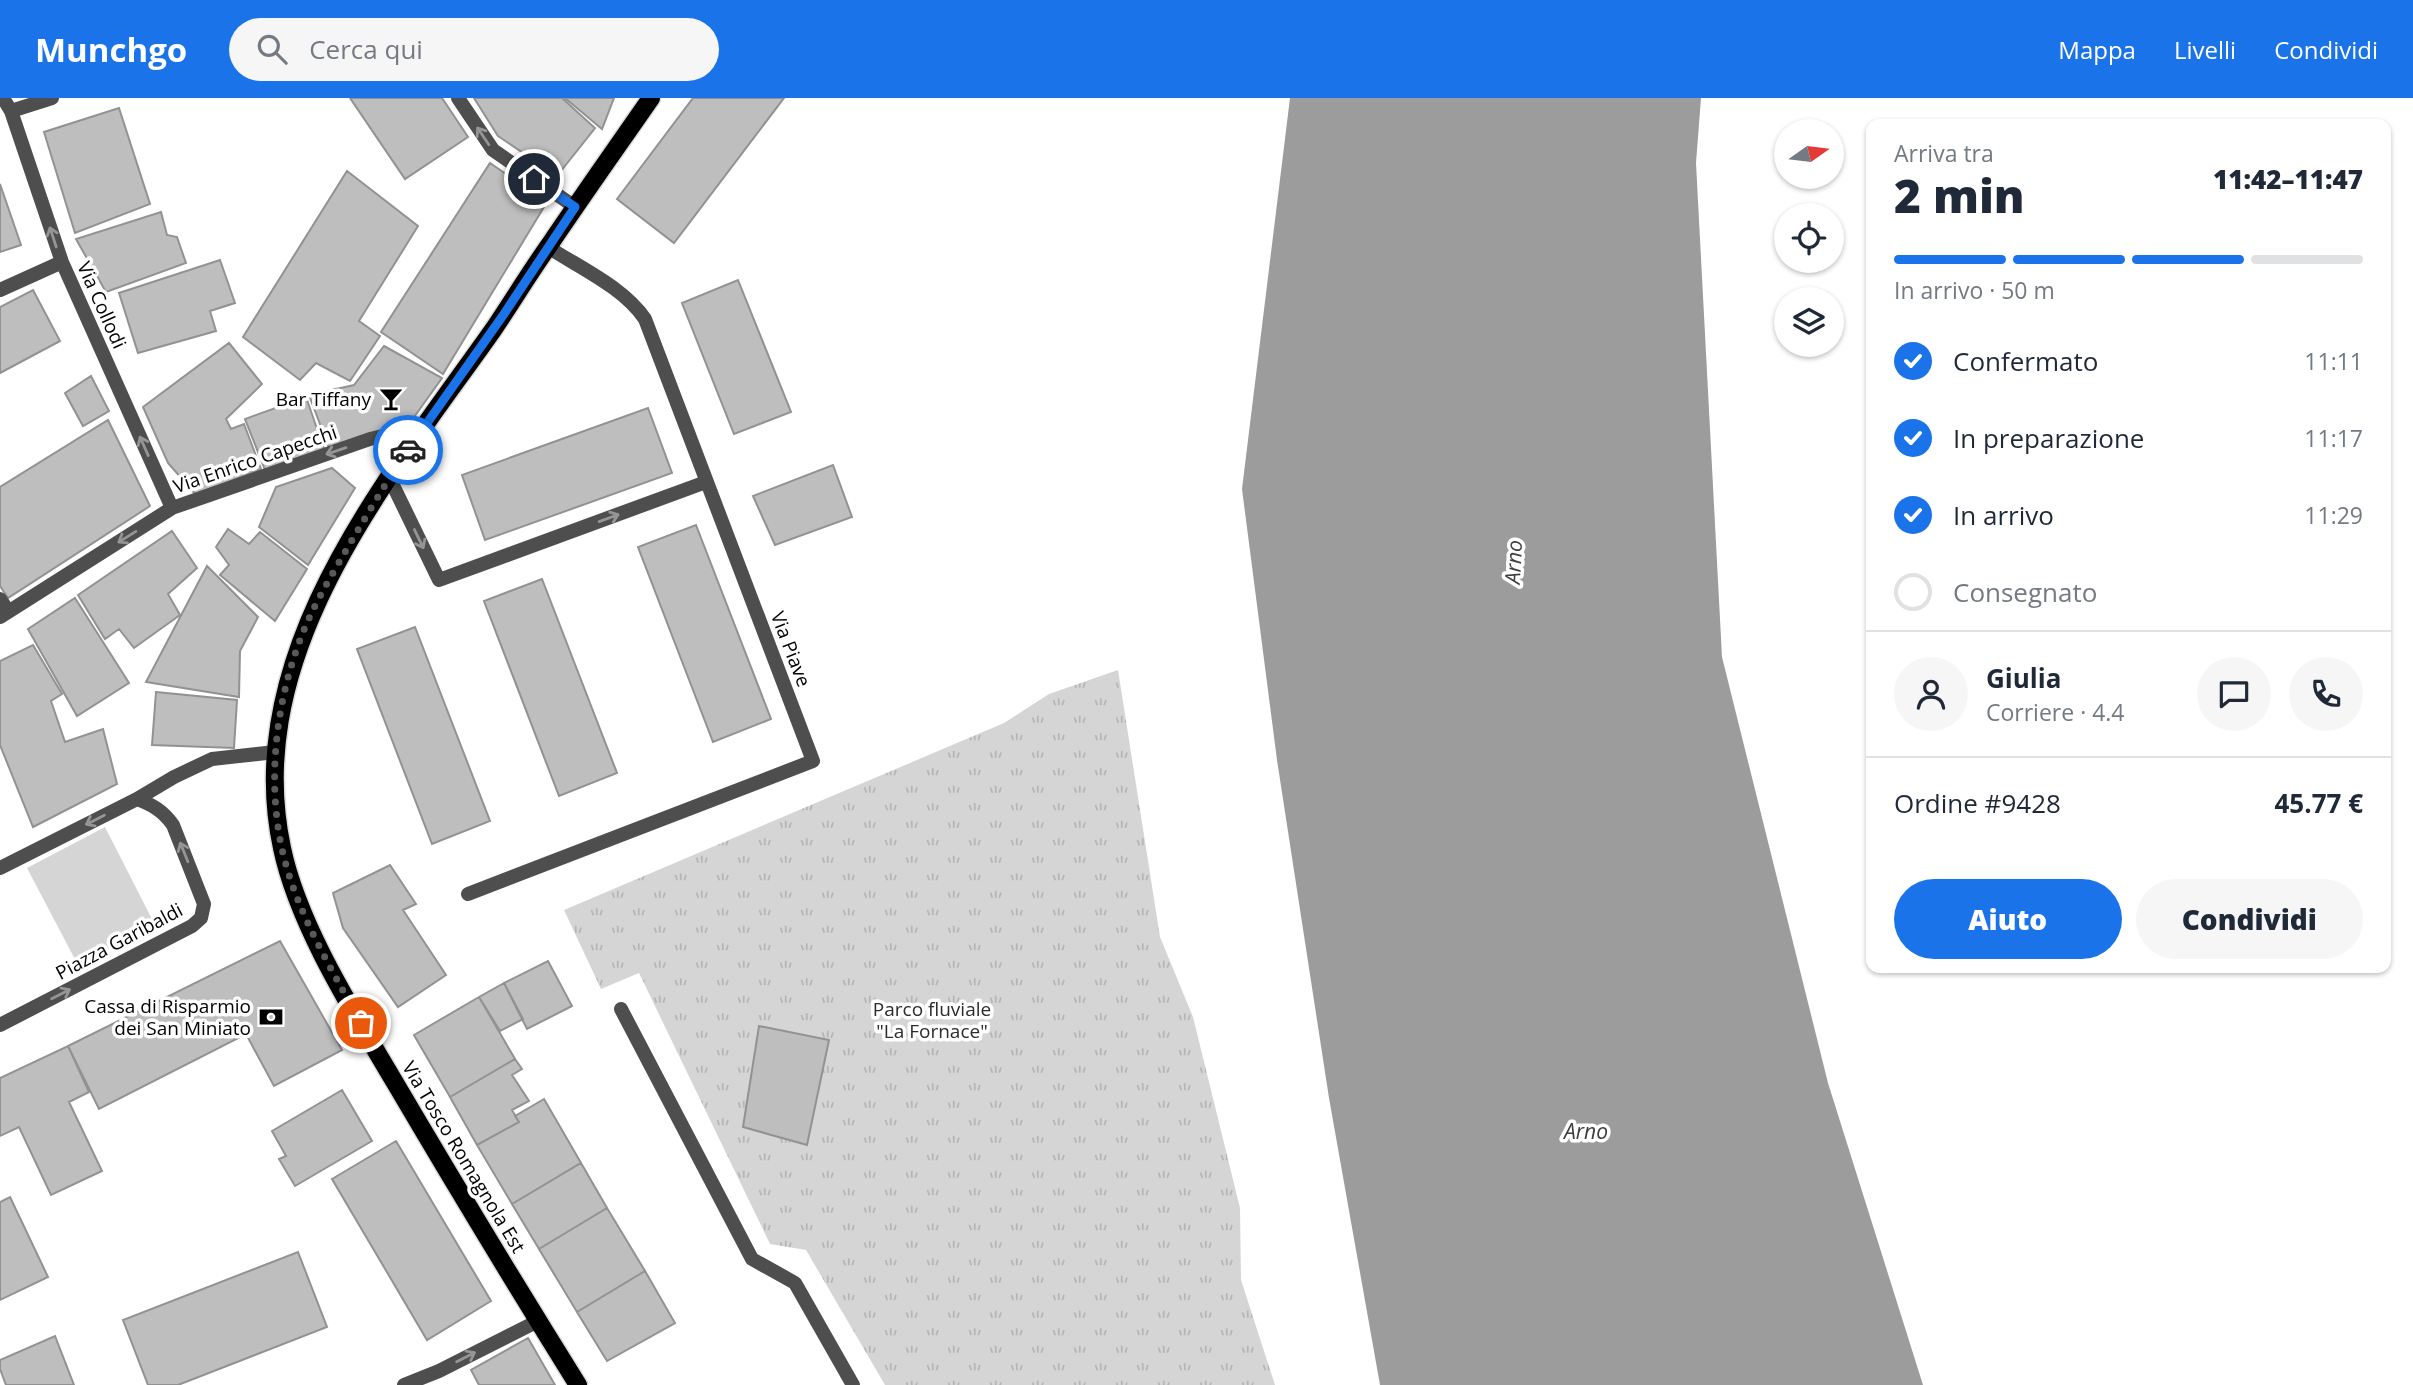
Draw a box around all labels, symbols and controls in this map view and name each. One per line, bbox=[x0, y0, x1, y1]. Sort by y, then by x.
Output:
search box bbox=[229, 18, 719, 81]
text: Munchgo bbox=[35, 27, 187, 72]
icon: search bbox=[253, 30, 291, 68]
text: Cerca qui bbox=[309, 31, 423, 67]
text: Mappa bbox=[2058, 33, 2136, 66]
text: Livelli bbox=[2174, 33, 2236, 66]
text: Condividi bbox=[2274, 33, 2378, 66]
north arrow bbox=[1774, 119, 1844, 189]
map controls bbox=[1774, 119, 1844, 357]
one-way arrow bbox=[476, 127, 491, 146]
text: Arriva tra bbox=[1894, 137, 1994, 169]
pin bbox=[504, 149, 564, 209]
icon: home bbox=[515, 160, 553, 198]
text: 11:42–11:47 bbox=[2213, 161, 2363, 197]
text: 2 min bbox=[1894, 164, 2025, 226]
button: locate bbox=[1774, 203, 1844, 273]
one-way arrow bbox=[46, 227, 59, 249]
street label: Via Collodi bbox=[71, 257, 133, 353]
text: In arrivo · 50 m bbox=[1894, 274, 2055, 306]
button: layers bbox=[1774, 287, 1844, 357]
icon: check bbox=[1894, 342, 1932, 380]
text: Confermato bbox=[1953, 343, 2098, 379]
text: 11:11 bbox=[2304, 345, 2363, 377]
bar icon: Bar Tiffany bbox=[377, 385, 405, 413]
place label: Bar Tiffany bbox=[276, 386, 371, 412]
courier bbox=[373, 415, 443, 485]
street label: Via Enrico Capecchi bbox=[170, 419, 340, 499]
icon: check bbox=[1894, 419, 1932, 457]
text: In preparazione bbox=[1953, 420, 2144, 456]
text: 11:17 bbox=[2304, 422, 2363, 454]
icon: car bbox=[389, 431, 427, 469]
one-way arrow bbox=[137, 436, 150, 457]
one-way arrow bbox=[326, 446, 348, 458]
icon: check bbox=[1894, 496, 1932, 534]
text: In arrivo bbox=[1953, 497, 2054, 533]
text: 11:29 bbox=[2304, 499, 2363, 531]
one-way arrow bbox=[598, 510, 620, 523]
one-way arrow bbox=[413, 528, 426, 549]
one-way arrow bbox=[117, 530, 137, 544]
water label: Arno bbox=[1498, 539, 1528, 587]
text: Consegnato bbox=[1953, 574, 2097, 610]
street label: Via Piave bbox=[765, 608, 817, 690]
button: person bbox=[1894, 657, 1968, 731]
button: chat bbox=[2197, 657, 2271, 731]
button: phone bbox=[2289, 657, 2363, 731]
text: Giulia bbox=[1986, 660, 2061, 696]
text: Corriere · 4.4 bbox=[1986, 696, 2125, 728]
text: Ordine #9428 bbox=[1894, 785, 2061, 821]
text: 45.77 € bbox=[2275, 785, 2363, 821]
one-way arrow bbox=[85, 814, 106, 828]
one-way arrow bbox=[177, 842, 190, 864]
button: Aiuto bbox=[1894, 879, 2122, 959]
button: Condividi bbox=[2136, 879, 2363, 959]
street label: Piazza Garibaldi bbox=[51, 897, 187, 985]
one-way arrow bbox=[50, 986, 70, 1000]
place label: Cassa di Risparmio dei San Miniato bbox=[84, 993, 251, 1041]
pin bbox=[331, 993, 391, 1053]
park label: Parco fluviale "La Fornace" bbox=[873, 996, 991, 1044]
bank icon: Cassa di Risparmio dei San Miniato bbox=[257, 1003, 285, 1031]
icon: bag bbox=[342, 1004, 380, 1042]
street label: Via Tosco Romagnola Est bbox=[396, 1056, 532, 1258]
water label: Arno bbox=[1562, 1117, 1608, 1145]
one-way arrow bbox=[455, 1350, 476, 1364]

